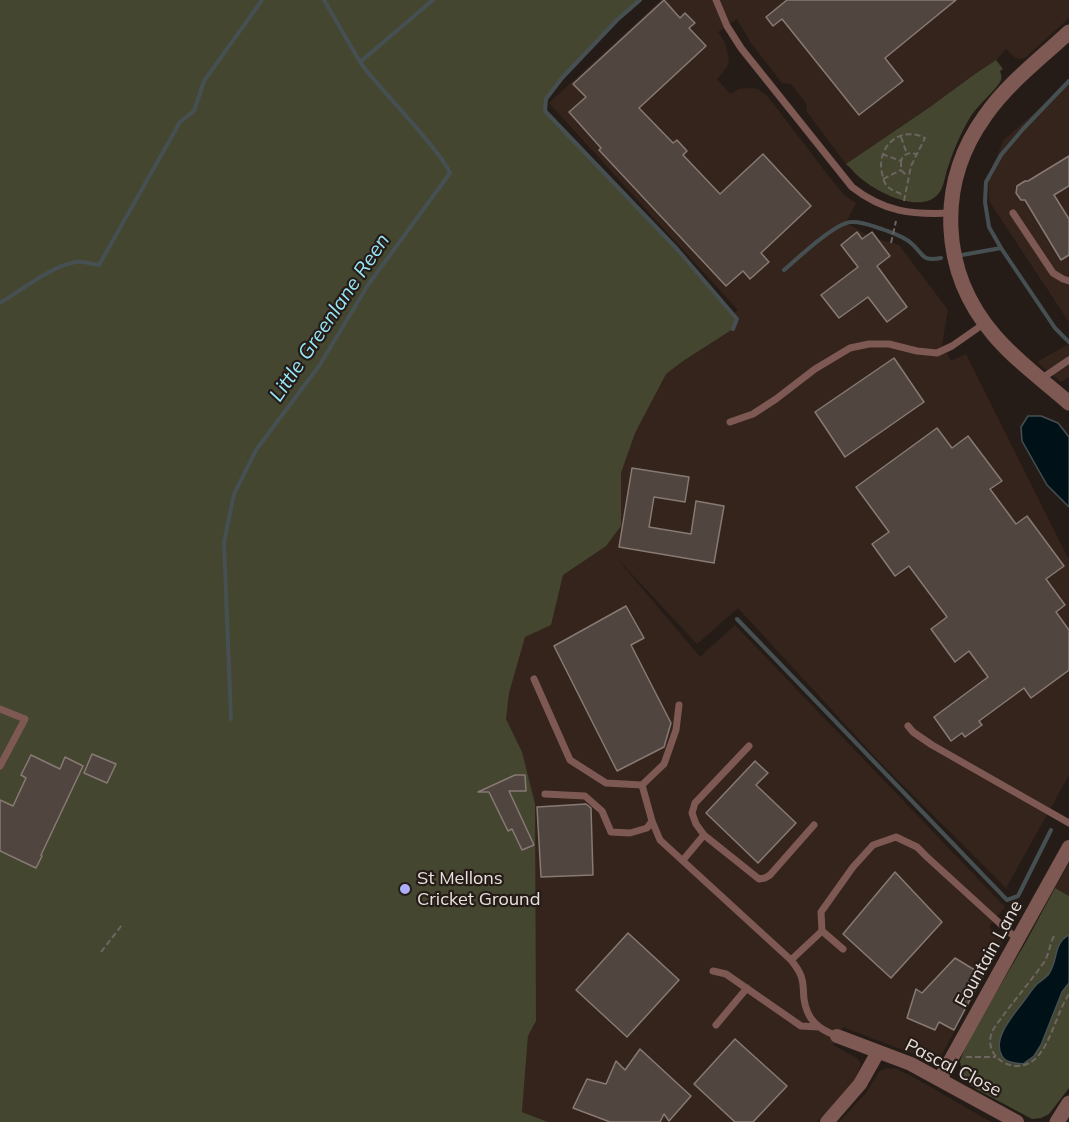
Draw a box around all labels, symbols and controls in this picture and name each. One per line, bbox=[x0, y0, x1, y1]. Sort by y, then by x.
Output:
water label: Little Greenlane Reen bbox=[265, 230, 395, 406]
place label: St Mellons Cricket Ground bbox=[417, 868, 540, 910]
marker: St Mellons Cricket Ground bbox=[398, 882, 412, 896]
street label: Fountain Lane bbox=[951, 897, 1027, 1011]
street label: Pascal Close bbox=[901, 1034, 1005, 1102]

